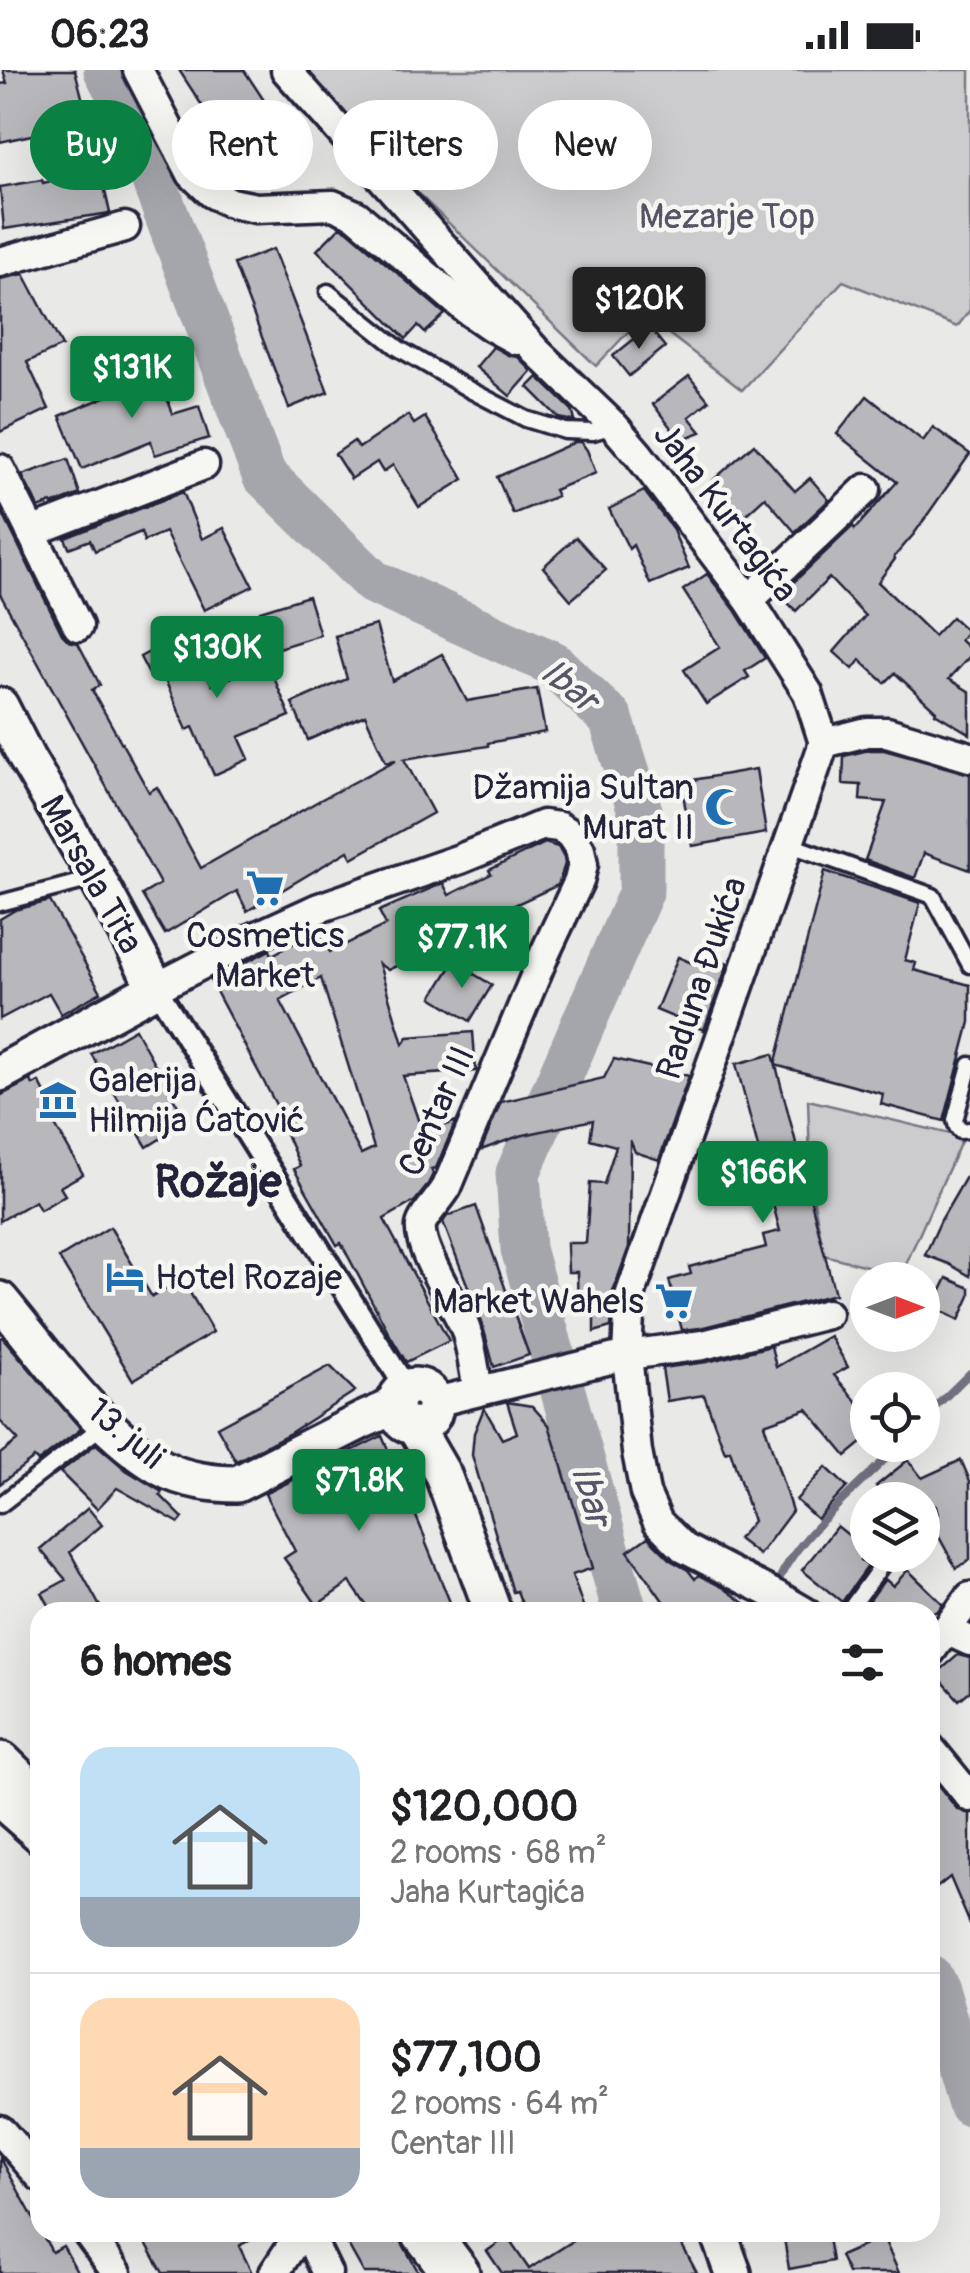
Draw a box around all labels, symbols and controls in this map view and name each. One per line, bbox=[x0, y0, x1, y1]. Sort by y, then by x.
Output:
text: 06:23 bbox=[50, 11, 150, 59]
chip: Buy bbox=[30, 100, 152, 190]
chip: Rent bbox=[172, 100, 313, 190]
chip: Filters bbox=[333, 100, 498, 190]
chip: New bbox=[518, 100, 652, 190]
park label: Mezarje Top bbox=[639, 195, 815, 239]
pin: $120K bbox=[569, 267, 709, 352]
text: $120K bbox=[595, 279, 683, 319]
pin: $131K bbox=[62, 336, 202, 421]
text: $131K bbox=[92, 348, 172, 388]
street label: Jaha Kurtagića bbox=[643, 414, 807, 611]
pin: $130K bbox=[147, 616, 287, 701]
text: $130K bbox=[173, 628, 261, 668]
water label: Ibar bbox=[531, 648, 611, 726]
place label: Džamija Sultan Murat II bbox=[472, 766, 694, 850]
mosque icon: Džamija Sultan Murat II bbox=[703, 786, 745, 828]
street label: Marsala Tita bbox=[30, 788, 153, 961]
supermarket icon: Cosmetics Market bbox=[244, 867, 286, 909]
street label: Raduna Ðukića bbox=[647, 871, 757, 1085]
pin: $77.1K bbox=[381, 906, 543, 991]
place label: Cosmetics Market bbox=[186, 914, 344, 998]
text: $77.1K bbox=[417, 918, 507, 958]
street label: Centar III bbox=[389, 1040, 485, 1183]
place label: Galerija Hilmija Ćatović bbox=[88, 1059, 305, 1143]
museum icon: Galerija Hilmija Ćatović bbox=[37, 1079, 79, 1121]
pin: $166K bbox=[693, 1141, 833, 1226]
text: $166K bbox=[720, 1153, 806, 1193]
district label: Rožaje bbox=[154, 1155, 282, 1211]
hotel icon: Hotel Rozaje bbox=[104, 1256, 146, 1298]
place label: Hotel Rozaje bbox=[155, 1256, 342, 1300]
north arrow bbox=[850, 1262, 940, 1352]
map controls bbox=[850, 1262, 940, 1572]
place label: Market Wahels bbox=[433, 1280, 644, 1324]
supermarket icon: Market Wahels bbox=[653, 1280, 695, 1322]
button: locate bbox=[850, 1372, 940, 1462]
street label: 13. juli bbox=[78, 1389, 173, 1479]
pin: $71.8K bbox=[278, 1449, 440, 1534]
water label: Ibar bbox=[560, 1460, 624, 1535]
text: $71.8K bbox=[314, 1461, 404, 1501]
button: layers bbox=[850, 1482, 940, 1572]
icon: filters bbox=[835, 1635, 890, 1690]
text: 6 homes bbox=[80, 1636, 231, 1688]
text: $120,000 bbox=[390, 1781, 578, 1833]
icon: home bbox=[160, 1787, 280, 1907]
text: 2 rooms · 68 m² bbox=[390, 1833, 607, 1873]
text: Jaha Kurtagića bbox=[390, 1873, 585, 1913]
text: $77,100 bbox=[390, 2032, 542, 2084]
icon: home bbox=[160, 2038, 280, 2158]
text: 2 rooms · 64 m² bbox=[390, 2084, 609, 2124]
text: Centar III bbox=[390, 2124, 516, 2164]

